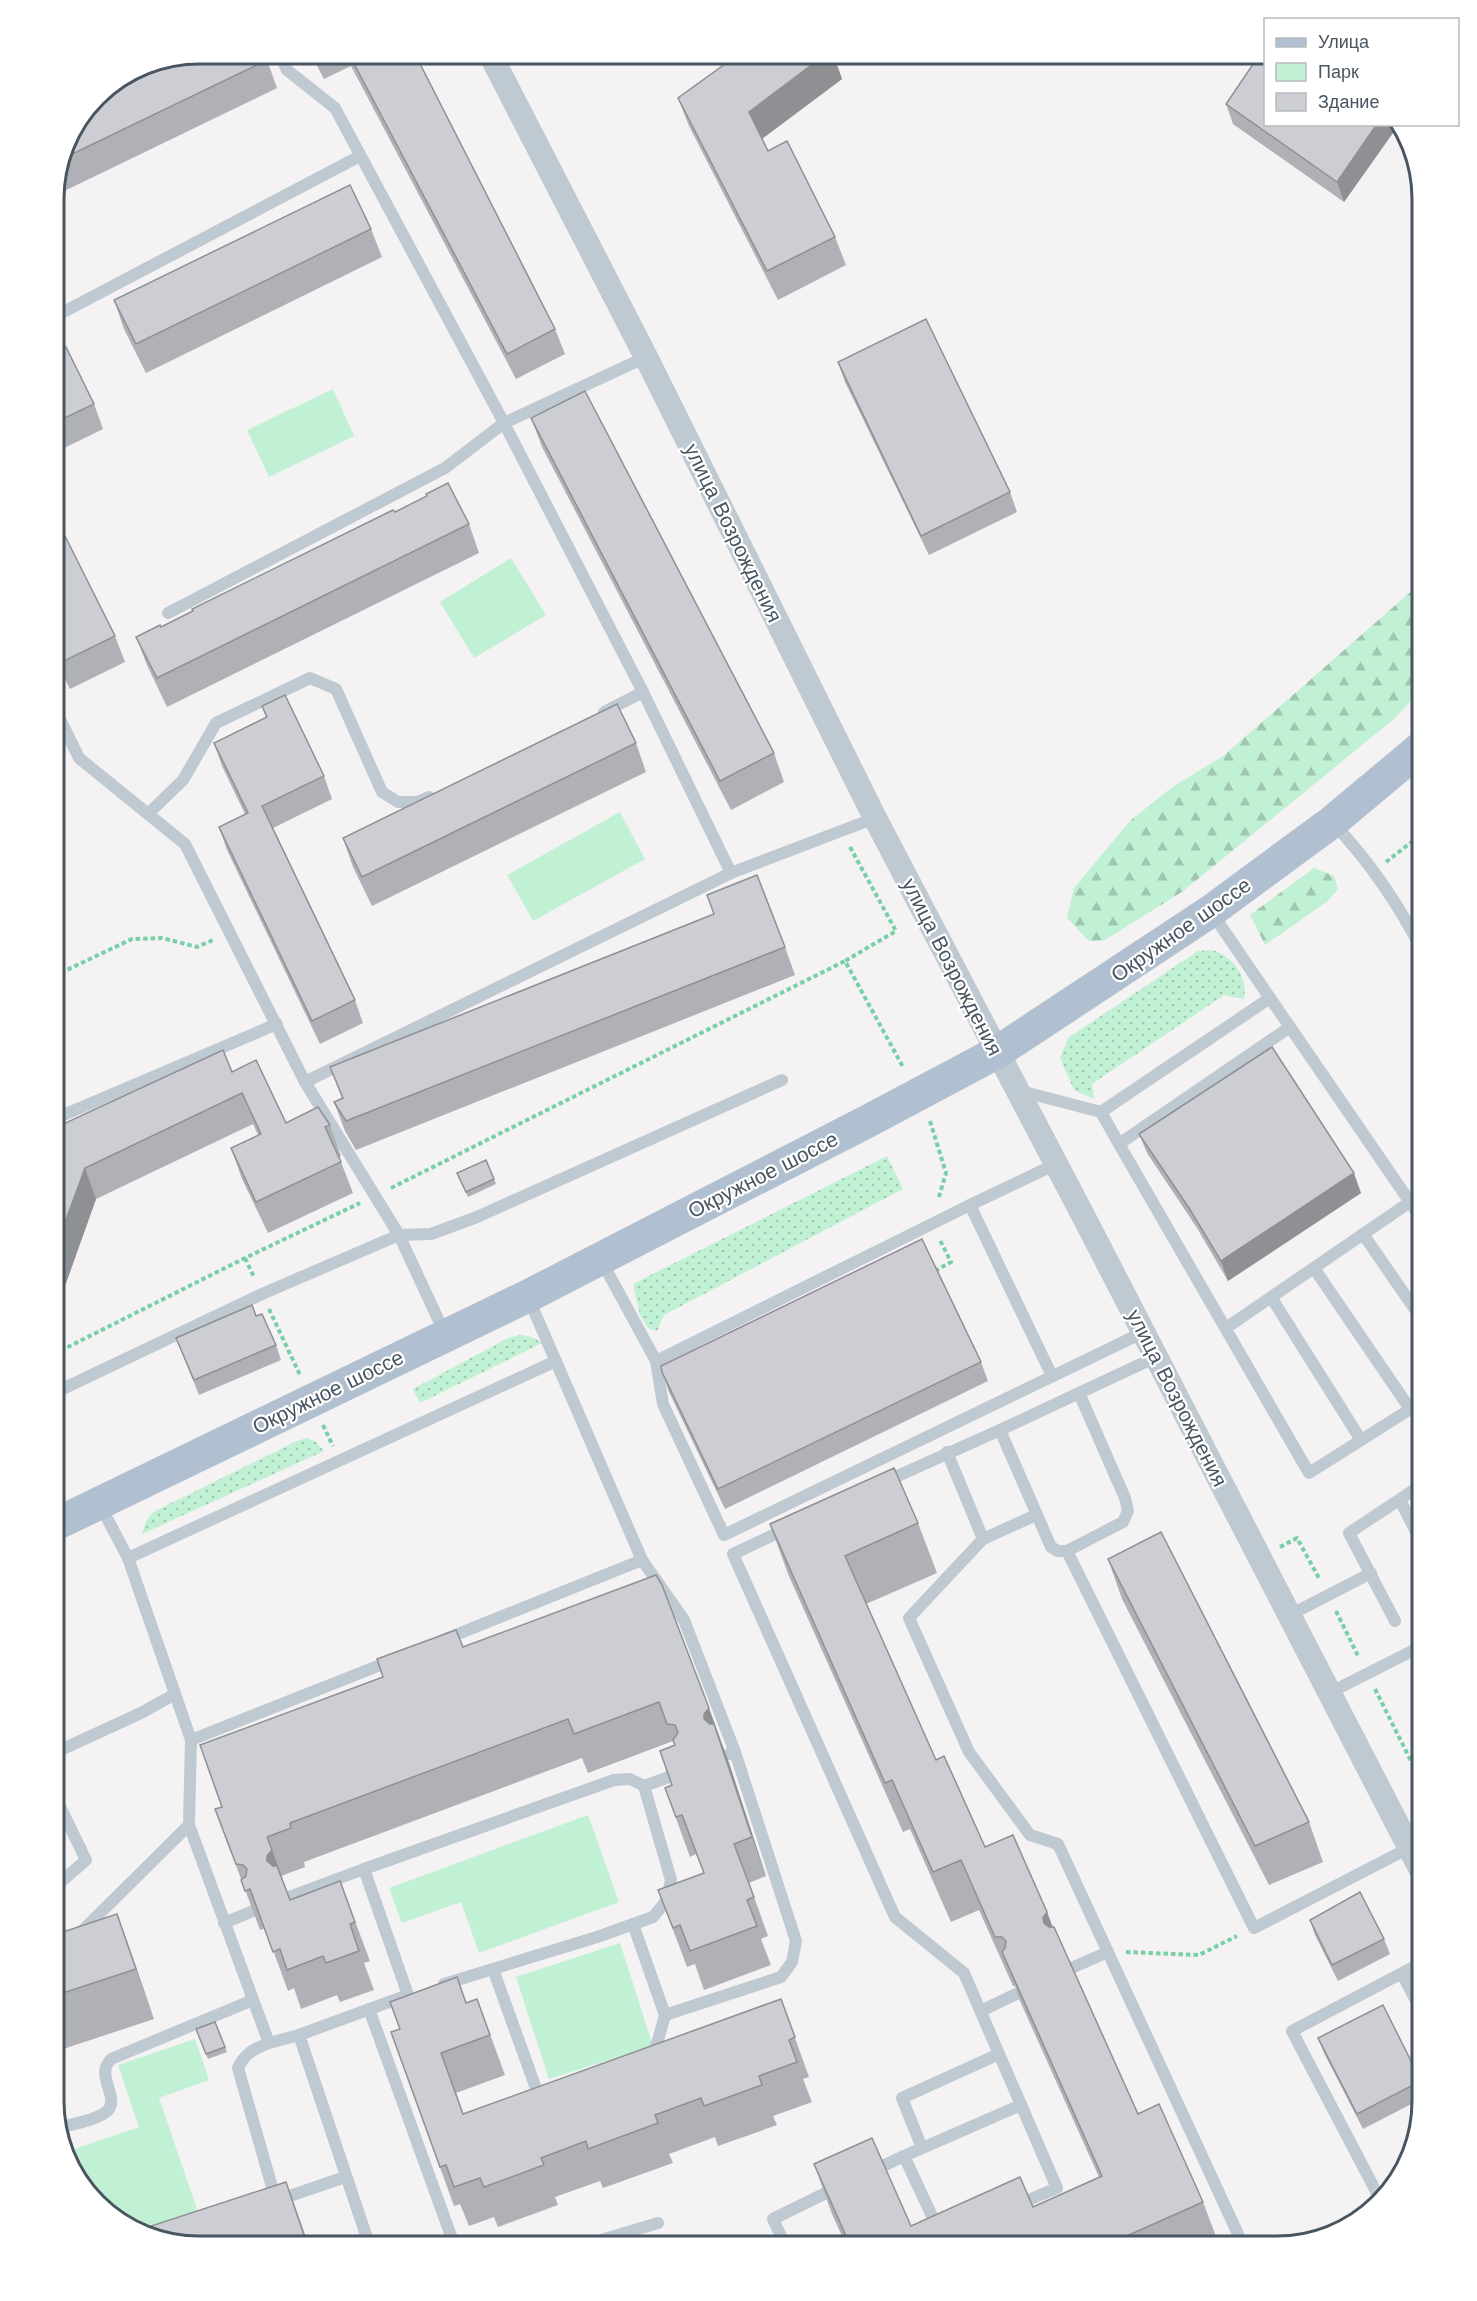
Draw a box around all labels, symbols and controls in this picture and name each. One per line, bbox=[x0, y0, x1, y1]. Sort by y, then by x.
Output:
legend bbox=[1264, 18, 1459, 126]
text: Улица bbox=[1318, 31, 1370, 52]
text: Парк bbox=[1318, 61, 1359, 82]
text: Здание bbox=[1318, 91, 1379, 112]
street label: улица Возрождения bbox=[679, 439, 788, 626]
street label: Окружное шоссе bbox=[1106, 872, 1255, 987]
street label: улица Возрождения bbox=[897, 874, 1008, 1060]
street label: Окружное шоссе bbox=[684, 1126, 842, 1223]
street label: улица Возрождения bbox=[1122, 1305, 1233, 1491]
street label: Окружное шоссе bbox=[248, 1344, 407, 1439]

